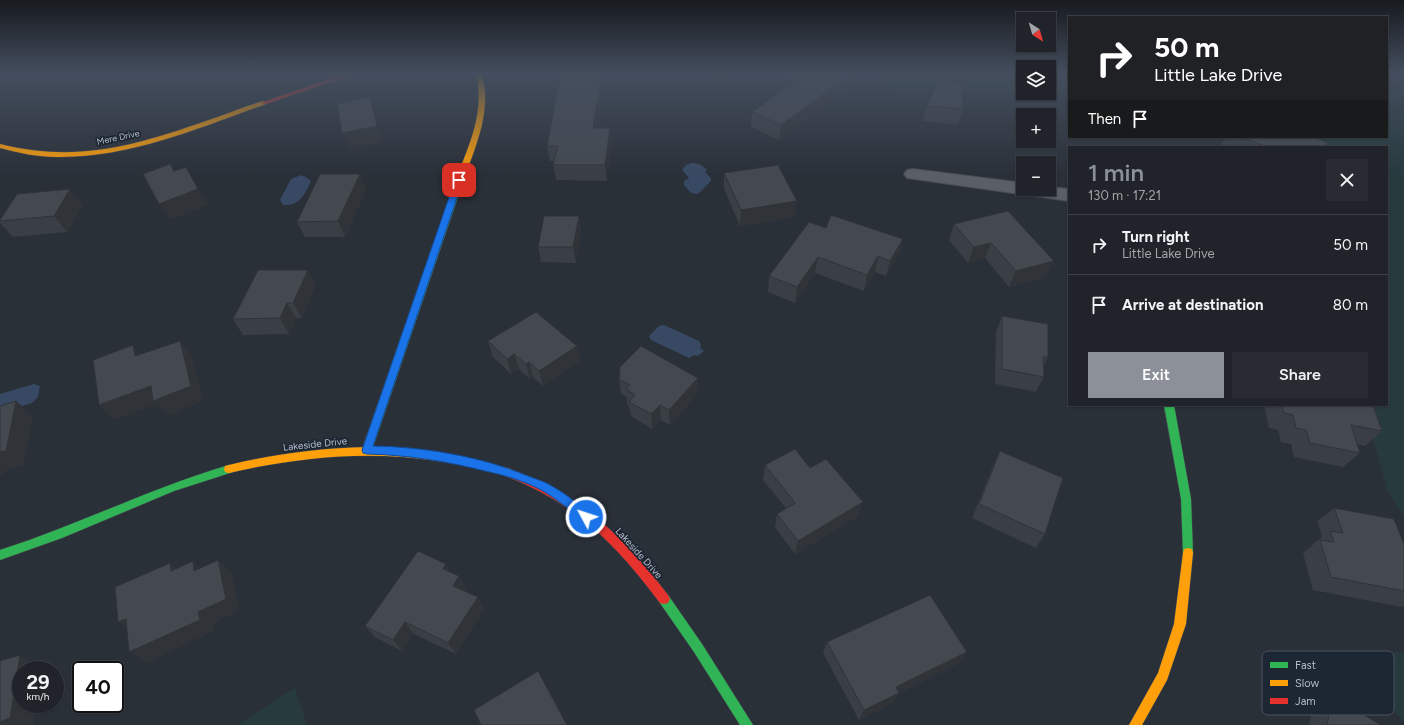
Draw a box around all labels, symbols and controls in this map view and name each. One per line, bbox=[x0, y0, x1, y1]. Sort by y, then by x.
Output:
north arrow bbox=[1016, 12, 1056, 52]
map controls bbox=[1016, 12, 1056, 196]
text: 50 m bbox=[1154, 30, 1220, 64]
icon: right bbox=[1088, 32, 1140, 84]
button: layers bbox=[1016, 60, 1056, 100]
text: Little Lake Drive bbox=[1154, 64, 1282, 86]
button: + bbox=[1016, 108, 1056, 148]
icon: arrive bbox=[1129, 108, 1151, 130]
text: Then bbox=[1088, 110, 1121, 128]
street label: Mere Drive bbox=[96, 127, 141, 147]
button: − bbox=[1016, 156, 1056, 196]
text: 1 min bbox=[1088, 158, 1144, 187]
button: close bbox=[1326, 159, 1368, 201]
pin bbox=[442, 163, 476, 197]
icon: arrive bbox=[448, 169, 470, 191]
text: 130 m · 17:21 bbox=[1088, 188, 1161, 203]
text: Turn right bbox=[1122, 228, 1190, 246]
icon: right bbox=[1088, 234, 1110, 256]
text: 50 m bbox=[1333, 236, 1368, 254]
text: Little Lake Drive bbox=[1122, 246, 1215, 261]
icon: arrive bbox=[1088, 294, 1110, 316]
text: Arrive at destination bbox=[1122, 296, 1263, 314]
text: 80 m bbox=[1333, 296, 1368, 314]
button: Exit bbox=[1088, 352, 1224, 398]
button: Share bbox=[1232, 352, 1368, 398]
street label: Lakeside Drive bbox=[282, 434, 348, 454]
position arrow bbox=[565, 496, 607, 538]
street label: Lakeside Drive bbox=[613, 525, 666, 582]
legend bbox=[1262, 651, 1394, 715]
text: Fast bbox=[1295, 659, 1316, 672]
speed limit sign: 40 bbox=[72, 661, 124, 713]
text: 29 bbox=[26, 670, 50, 694]
text: Slow bbox=[1295, 677, 1319, 690]
text: km/h bbox=[27, 690, 49, 703]
text: Jam bbox=[1295, 695, 1316, 708]

